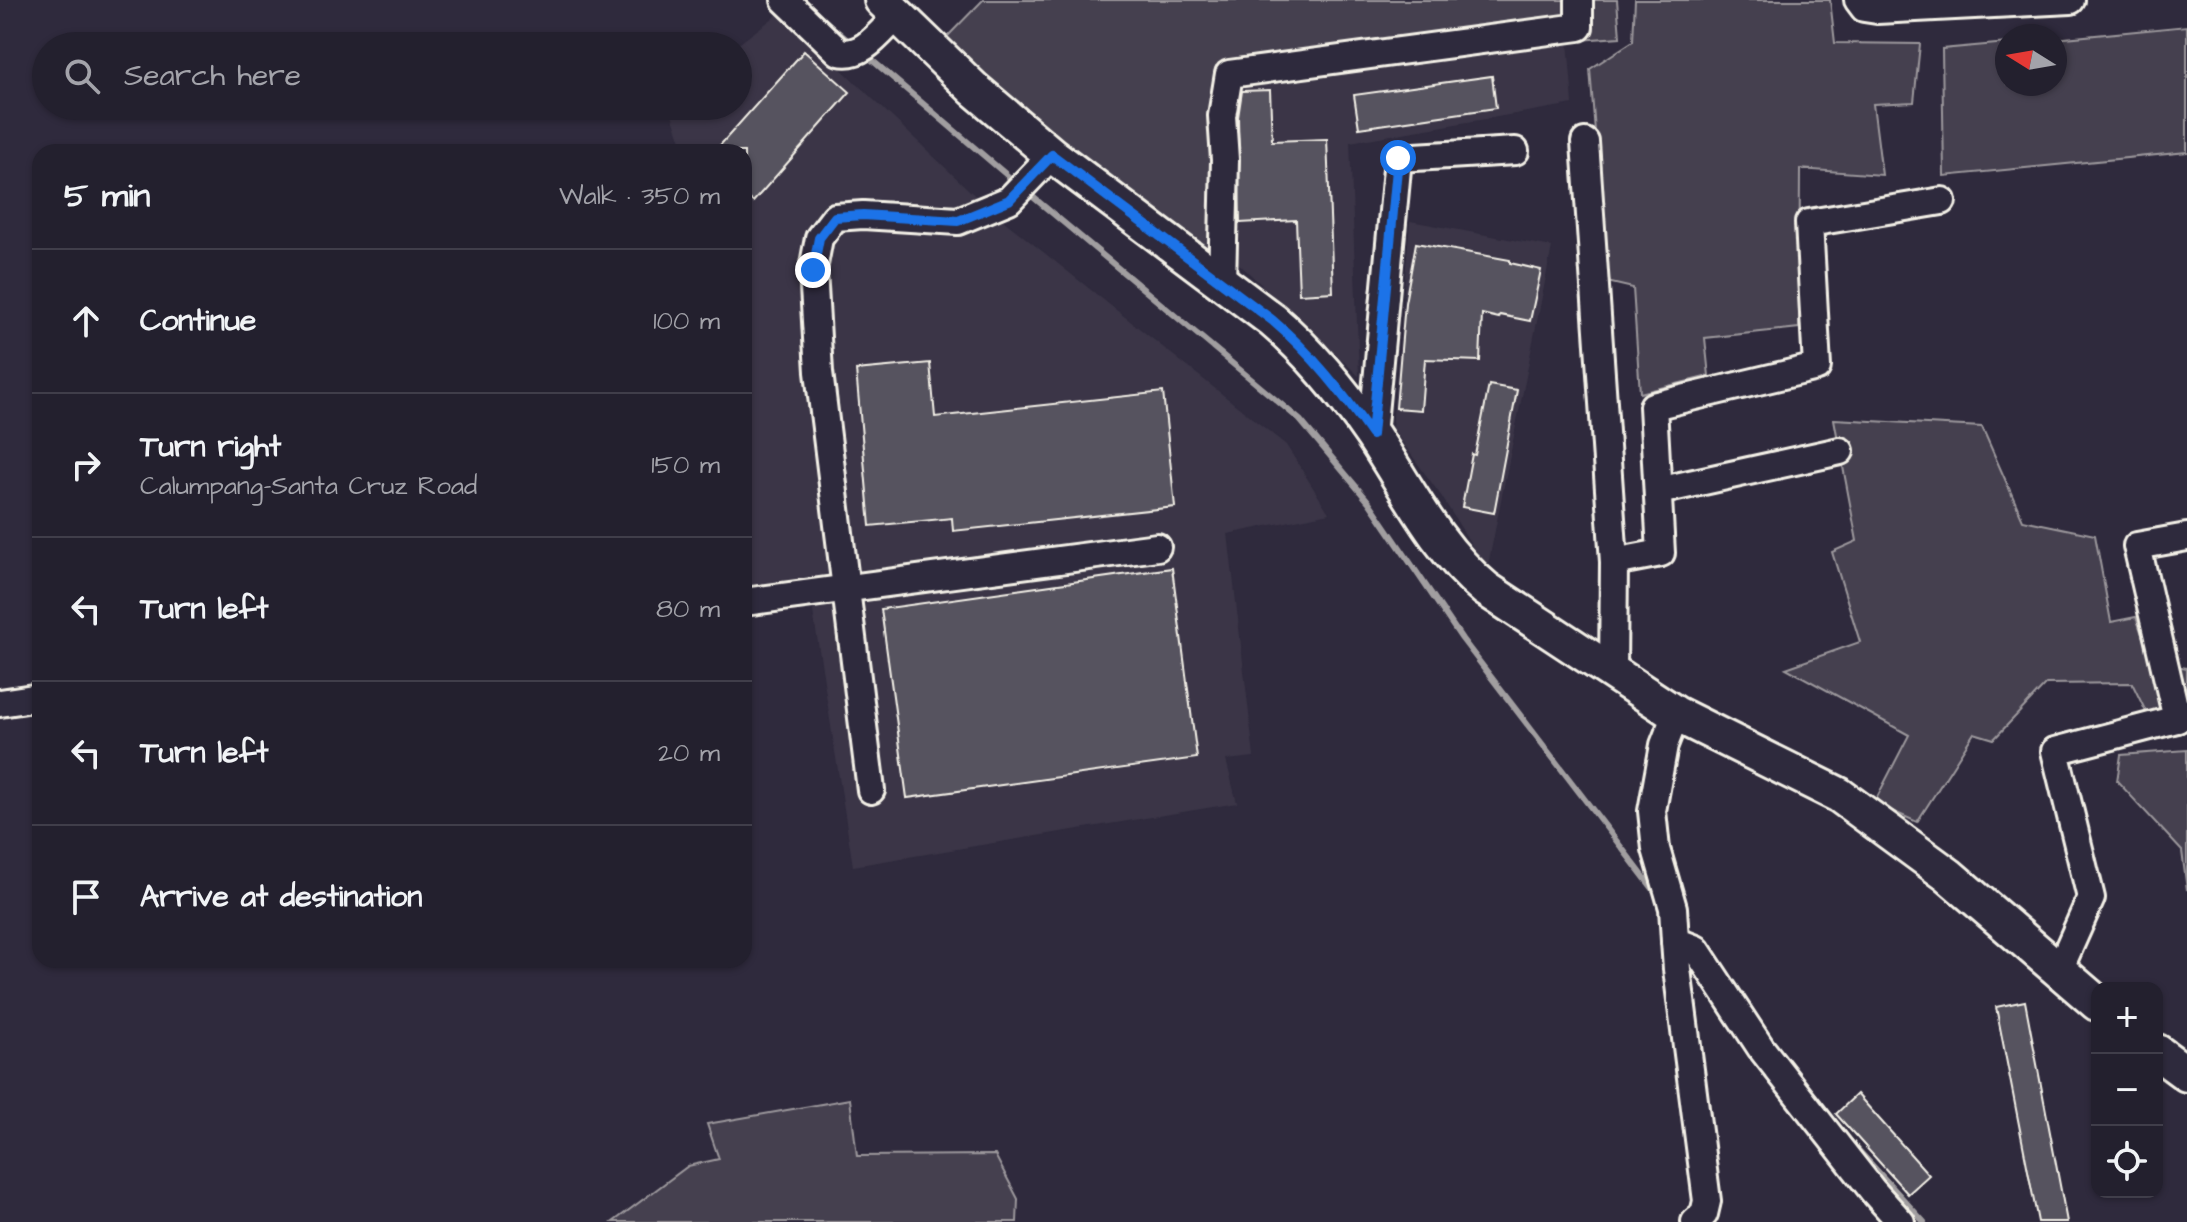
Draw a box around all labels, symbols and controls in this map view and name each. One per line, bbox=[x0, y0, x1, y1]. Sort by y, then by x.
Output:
north arrow bbox=[1995, 24, 2067, 96]
search box bbox=[32, 32, 752, 120]
icon: search bbox=[60, 54, 104, 98]
text: Search here bbox=[124, 55, 301, 97]
route start bbox=[1380, 140, 1416, 176]
text: 5 min bbox=[64, 172, 150, 220]
text: Walk · 350 m bbox=[559, 178, 720, 214]
route end bbox=[795, 252, 831, 288]
icon: ahead bbox=[64, 299, 108, 343]
text: Continue bbox=[140, 300, 256, 342]
text: 100 m bbox=[653, 303, 720, 339]
text: Turn right bbox=[140, 426, 281, 468]
icon: right bbox=[64, 443, 108, 487]
text: 150 m bbox=[651, 447, 720, 483]
text: Calumpang-Santa Cruz Road bbox=[140, 468, 477, 504]
icon: left bbox=[64, 587, 108, 631]
text: Turn left bbox=[140, 588, 268, 630]
text: 80 m bbox=[656, 591, 720, 627]
icon: left bbox=[64, 731, 108, 775]
text: Turn left bbox=[140, 732, 268, 774]
text: 20 m bbox=[658, 735, 720, 771]
icon: arrive bbox=[64, 875, 108, 919]
text: Arrive at destination bbox=[140, 876, 422, 918]
map controls bbox=[2091, 982, 2163, 1198]
button: + bbox=[2091, 982, 2163, 1054]
button: − bbox=[2091, 1054, 2163, 1126]
button: locate bbox=[2091, 1126, 2163, 1198]

